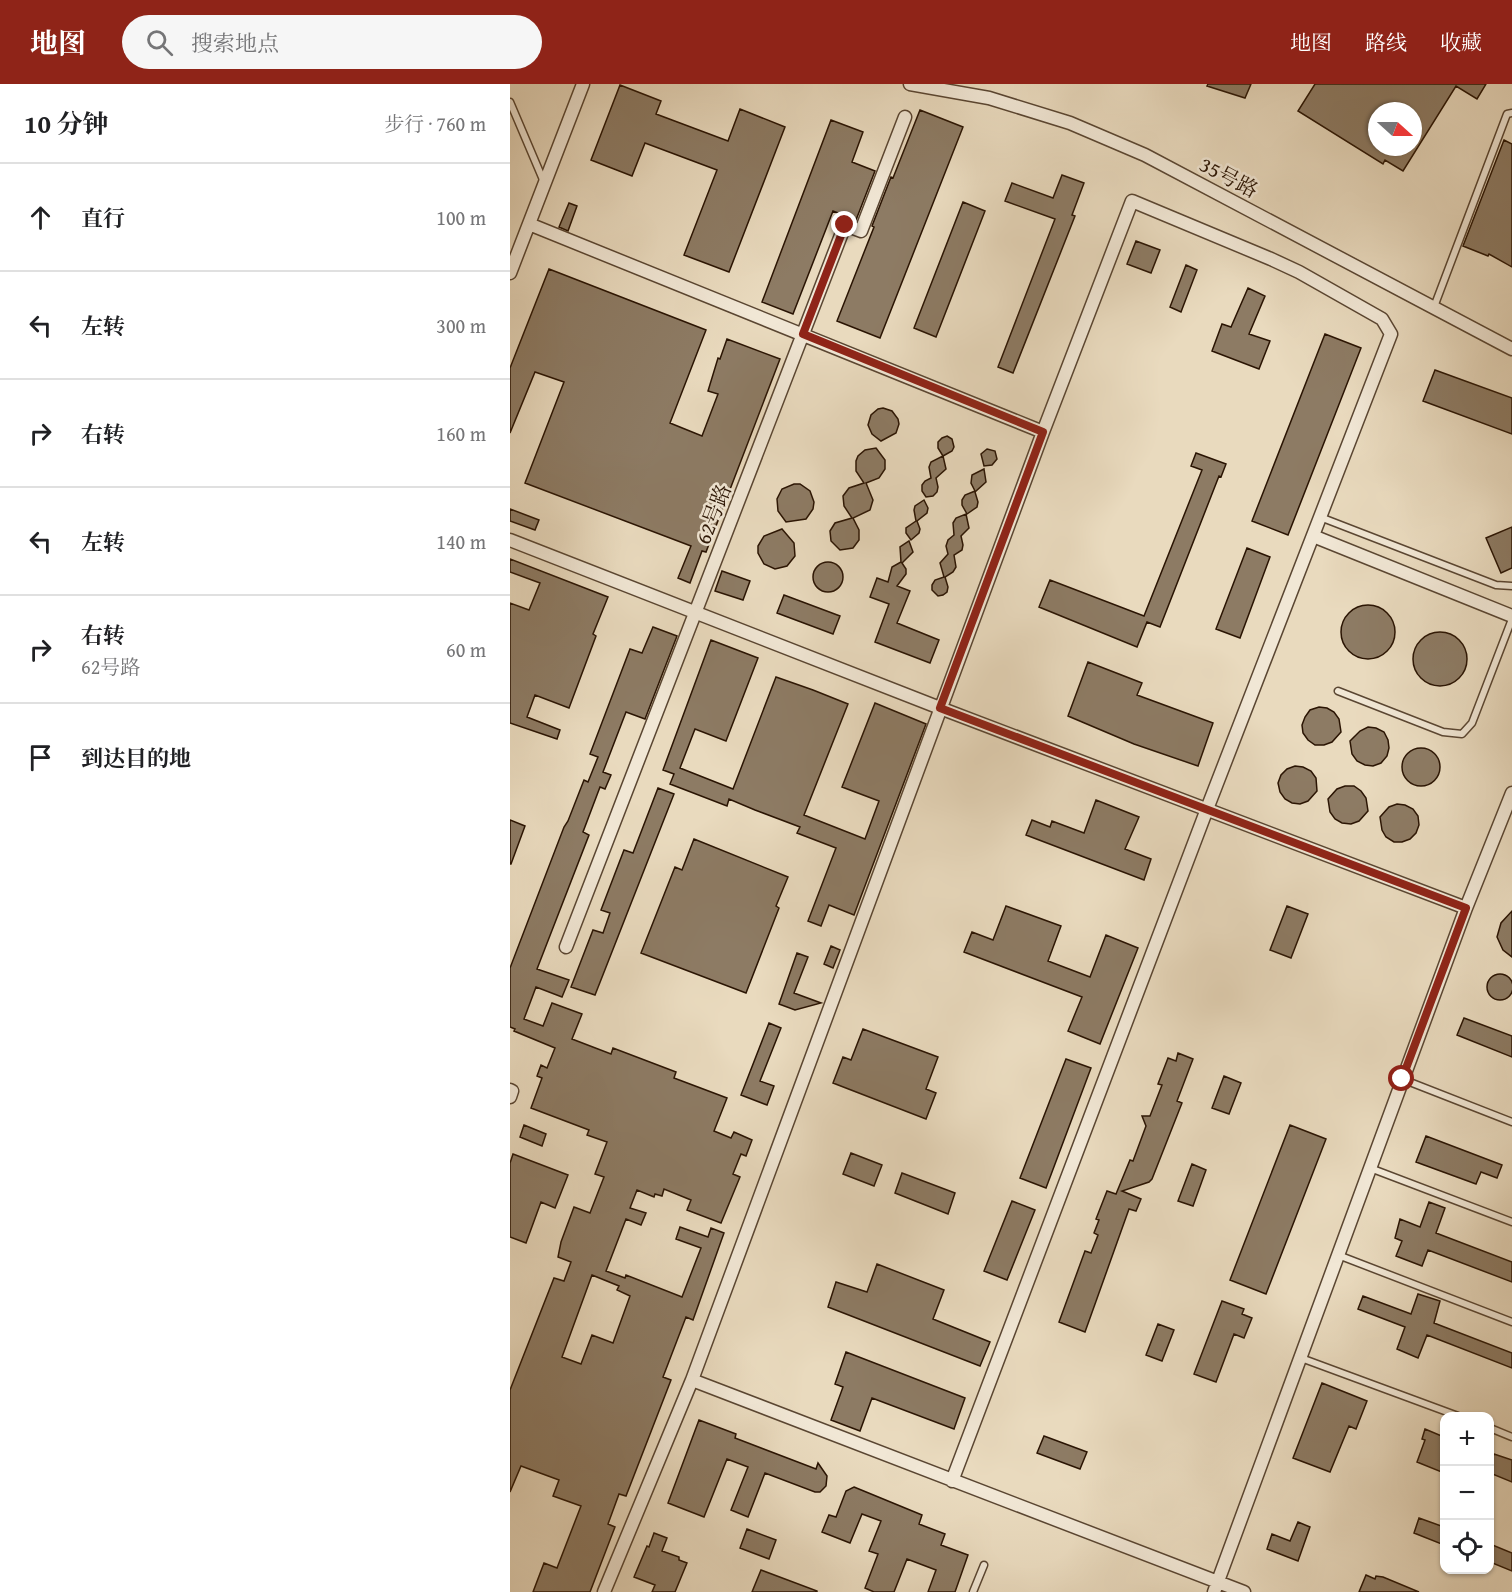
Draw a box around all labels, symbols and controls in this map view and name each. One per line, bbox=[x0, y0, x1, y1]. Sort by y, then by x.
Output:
search box bbox=[122, 15, 542, 69]
text: 地图 bbox=[30, 22, 86, 63]
icon: search bbox=[143, 26, 176, 59]
text: 搜索地点 bbox=[191, 27, 279, 59]
text: 地图 bbox=[1290, 27, 1332, 58]
text: 路线 bbox=[1365, 27, 1407, 58]
text: 收藏 bbox=[1440, 27, 1482, 58]
north arrow bbox=[1368, 102, 1422, 156]
text: 10 分钟 bbox=[24, 104, 109, 143]
text: 步行 · 760 m bbox=[384, 109, 486, 138]
street label: 35号路 bbox=[1194, 149, 1264, 205]
icon: ahead bbox=[24, 201, 57, 234]
text: 直行 bbox=[81, 202, 125, 234]
text: 100 m bbox=[436, 203, 486, 232]
route end bbox=[831, 211, 857, 237]
icon: left bbox=[24, 309, 57, 342]
text: 左转 bbox=[81, 310, 125, 342]
text: 300 m bbox=[436, 311, 486, 340]
icon: right bbox=[24, 417, 57, 450]
text: 右转 bbox=[81, 418, 125, 450]
text: 160 m bbox=[436, 419, 486, 448]
street label: 62号路 bbox=[687, 479, 739, 549]
icon: left bbox=[24, 525, 57, 558]
text: 左转 bbox=[81, 526, 125, 558]
text: 140 m bbox=[436, 527, 486, 556]
text: 右转 bbox=[81, 619, 125, 651]
icon: right bbox=[24, 633, 57, 666]
text: 60 m bbox=[446, 635, 486, 664]
text: 62号路 bbox=[81, 652, 140, 681]
icon: arrive bbox=[24, 741, 57, 774]
text: 到达目的地 bbox=[81, 742, 191, 774]
route start bbox=[1388, 1065, 1414, 1091]
map controls bbox=[1440, 1412, 1494, 1574]
button: + bbox=[1440, 1412, 1494, 1466]
button: − bbox=[1440, 1466, 1494, 1520]
button: locate bbox=[1440, 1520, 1494, 1574]

